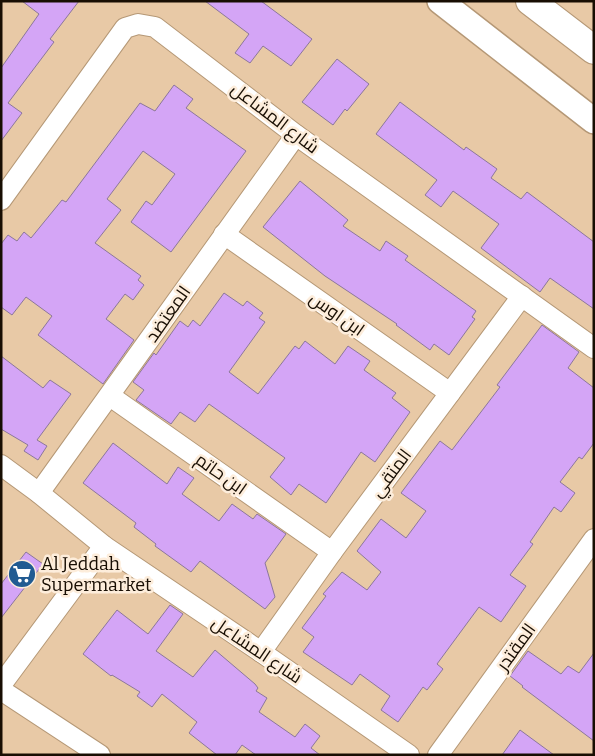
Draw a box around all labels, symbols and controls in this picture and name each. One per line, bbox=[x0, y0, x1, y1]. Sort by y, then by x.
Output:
street label: شارع المشاعل bbox=[226, 78, 323, 159]
street label: المعتضد bbox=[141, 282, 195, 346]
street label: ابن اوس bbox=[305, 287, 369, 341]
street label: المتقي bbox=[366, 445, 419, 503]
street label: ابن حاتم bbox=[190, 448, 251, 500]
place label: Al Jeddah Supermarket bbox=[41, 553, 152, 596]
supermarket icon: Al Jeddah Supermarket bbox=[7, 559, 37, 589]
street label: شارع المشاعل bbox=[207, 612, 306, 689]
street label: المقتدر bbox=[491, 619, 541, 676]

